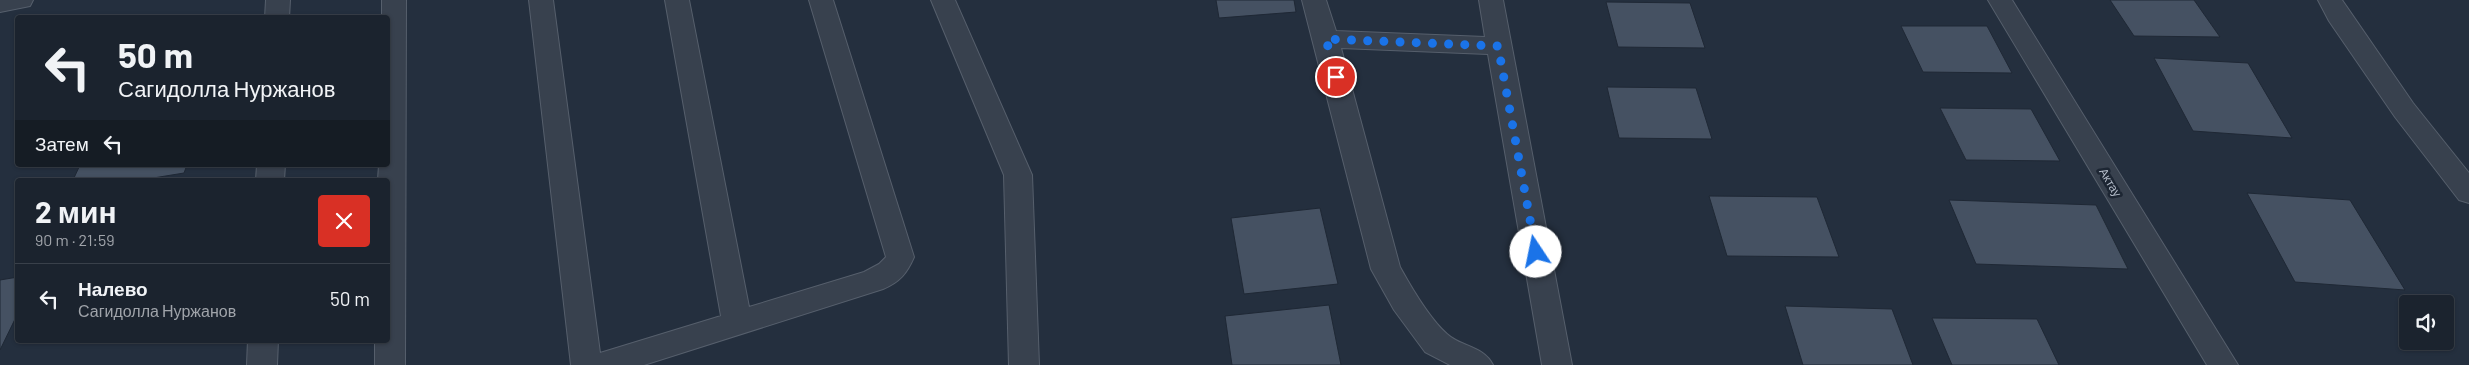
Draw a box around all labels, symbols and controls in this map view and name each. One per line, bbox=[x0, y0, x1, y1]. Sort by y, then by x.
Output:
text: 50 m bbox=[118, 33, 193, 75]
icon: left bbox=[35, 35, 100, 100]
pin bbox=[1315, 56, 1357, 98]
icon: arrive bbox=[1322, 63, 1350, 91]
text: Сагидолла Нуржанов bbox=[118, 75, 335, 101]
icon: left bbox=[99, 130, 127, 158]
text: Затем bbox=[35, 132, 89, 155]
street label: Актау bbox=[2096, 165, 2125, 200]
text: 2 мин bbox=[35, 193, 117, 229]
button: close bbox=[318, 195, 370, 247]
position arrow bbox=[1509, 225, 1561, 277]
text: 90 m · 21:59 bbox=[35, 230, 115, 249]
text: Налево bbox=[78, 277, 148, 300]
icon: left bbox=[35, 285, 63, 313]
text: 50 m bbox=[330, 287, 370, 310]
map controls bbox=[2399, 295, 2454, 350]
button: sound bbox=[2399, 295, 2454, 350]
text: Сагидолла Нуржанов bbox=[78, 301, 236, 320]

